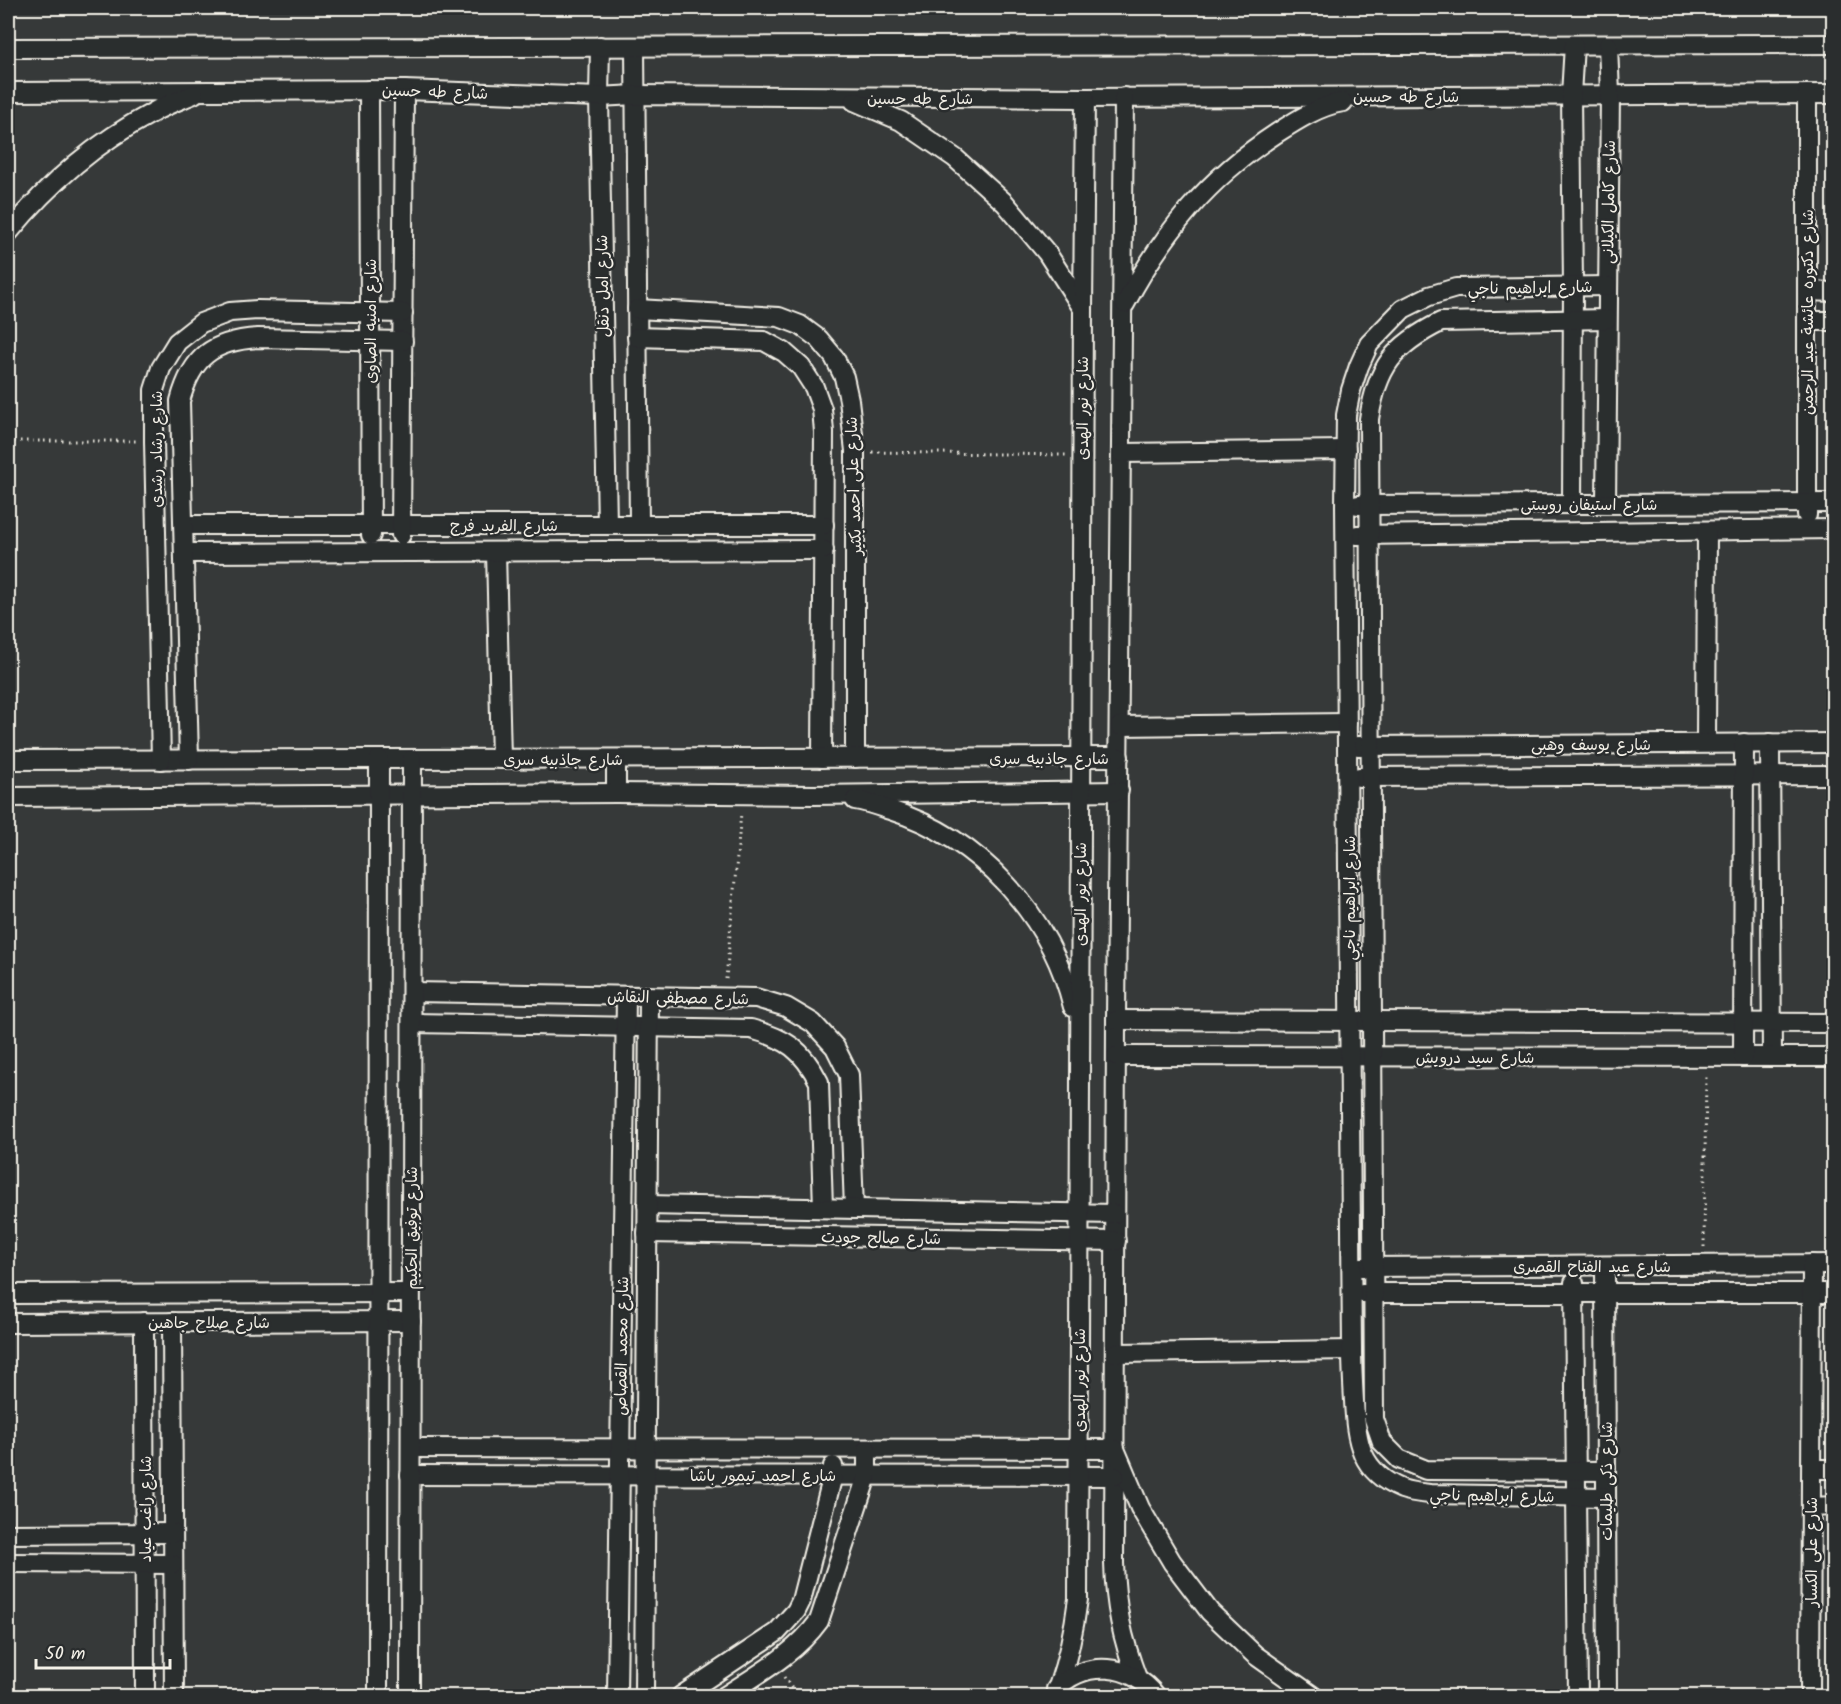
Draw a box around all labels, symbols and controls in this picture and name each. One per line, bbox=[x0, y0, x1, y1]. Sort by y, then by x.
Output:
street label: شارع طه حسين bbox=[381, 78, 488, 107]
street label: شارع طه حسين bbox=[1353, 85, 1459, 110]
street label: شارع طه حسين bbox=[867, 87, 973, 112]
street label: شارع كامل الكيلانى bbox=[1596, 140, 1623, 264]
street label: شارع دكتوره عائشة عبد الرحمن bbox=[1796, 209, 1821, 415]
street label: شارع امل دنقل bbox=[590, 234, 617, 338]
street label: شارع امنيه الصاوى bbox=[359, 259, 384, 383]
street label: شارع ابراهيم ناجي bbox=[1467, 275, 1593, 303]
street label: شارع نور الهدى bbox=[1071, 356, 1096, 460]
street label: شارع رشاد رشدى bbox=[145, 391, 170, 507]
street label: شارع على احمد بكثير bbox=[840, 416, 869, 558]
street label: شارع استيفان روستى bbox=[1521, 493, 1657, 518]
street label: شارع الفريد فرج bbox=[450, 514, 558, 539]
street label: شارع يوسف وهبى bbox=[1531, 733, 1651, 758]
street label: شارع جاذبيه سرى bbox=[989, 747, 1109, 772]
street label: شارع جاذبيه سرى bbox=[503, 748, 623, 773]
street label: شارع ابراهيم ناجي bbox=[1338, 836, 1364, 960]
street label: شارع نور الهدى bbox=[1069, 842, 1094, 946]
street label: شارع مصطفى النقاش bbox=[607, 985, 749, 1012]
street label: شارع سيد درويش bbox=[1416, 1046, 1534, 1071]
street label: شارع توفيق الحكيم bbox=[400, 1166, 425, 1290]
street label: شارع صالح جودت bbox=[821, 1225, 941, 1252]
street label: شارع عبد الفتاح القصرى bbox=[1513, 1255, 1671, 1280]
street label: شارع محمد القصاص bbox=[609, 1276, 636, 1416]
street label: شارع صلاح جاهين bbox=[148, 1311, 270, 1336]
street label: شارع نور الهدى bbox=[1068, 1328, 1093, 1432]
street label: شارع ذكى طليمات bbox=[1595, 1421, 1620, 1541]
street label: شارع راغب عياد bbox=[134, 1456, 159, 1562]
street label: شارع احمد تيمور باشا bbox=[690, 1464, 836, 1489]
street label: شارع ابراهيم ناجي bbox=[1429, 1483, 1555, 1511]
street label: شارع على الكسار bbox=[1800, 1497, 1825, 1609]
scale bar bbox=[36, 1632, 170, 1670]
text: 50 m bbox=[45, 1640, 85, 1669]

